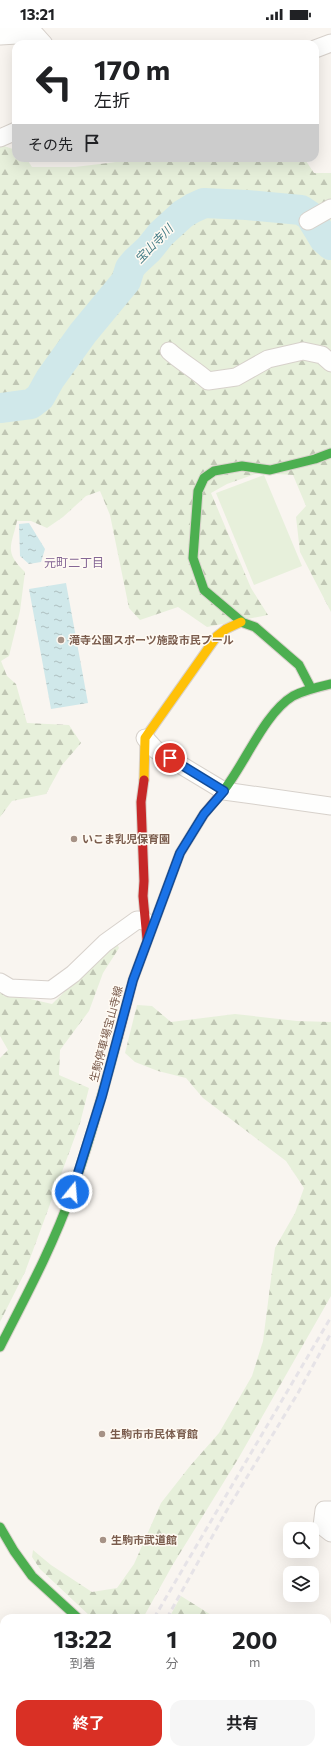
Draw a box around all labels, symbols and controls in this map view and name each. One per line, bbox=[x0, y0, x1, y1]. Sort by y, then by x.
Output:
text: 13:21 bbox=[20, 5, 55, 23]
text: 170 m bbox=[94, 52, 170, 86]
icon: left bbox=[28, 56, 80, 108]
text: 左折 bbox=[94, 89, 130, 111]
icon: arrive bbox=[81, 132, 103, 154]
text: その先 bbox=[28, 135, 73, 153]
water label: 宝山寺川 bbox=[132, 220, 176, 265]
district label: 元町二丁目 bbox=[44, 555, 104, 569]
place label: 滝寺公園スポーツ施設市民プール bbox=[69, 633, 234, 646]
marker: 滝寺公園スポーツ施設市民プール bbox=[56, 635, 66, 645]
pin bbox=[153, 741, 187, 775]
icon: arrive bbox=[159, 747, 181, 769]
place label: いこま乳児保育園 bbox=[82, 832, 170, 845]
marker: いこま乳児保育園 bbox=[69, 834, 79, 844]
street label: 生駒停車場宝山寺線 bbox=[86, 984, 125, 1083]
position arrow bbox=[51, 1171, 93, 1213]
place label: 生駒市市民体育館 bbox=[110, 1427, 198, 1440]
marker: 生駒市市民体育館 bbox=[97, 1429, 107, 1439]
map controls bbox=[283, 1522, 319, 1602]
button: search bbox=[283, 1522, 319, 1558]
place label: 生駒市武道館 bbox=[111, 1533, 177, 1546]
marker: 生駒市武道館 bbox=[98, 1535, 108, 1545]
button: layers bbox=[283, 1566, 319, 1602]
text: 13:22 bbox=[54, 1624, 112, 1653]
text: 1 bbox=[167, 1624, 177, 1653]
text: 200 bbox=[232, 1625, 277, 1654]
text: m bbox=[249, 1654, 260, 1670]
text: 到着 bbox=[70, 1655, 96, 1671]
text: 分 bbox=[166, 1655, 179, 1671]
button: 終了 bbox=[16, 1700, 162, 1746]
button: 共有 bbox=[170, 1700, 315, 1746]

